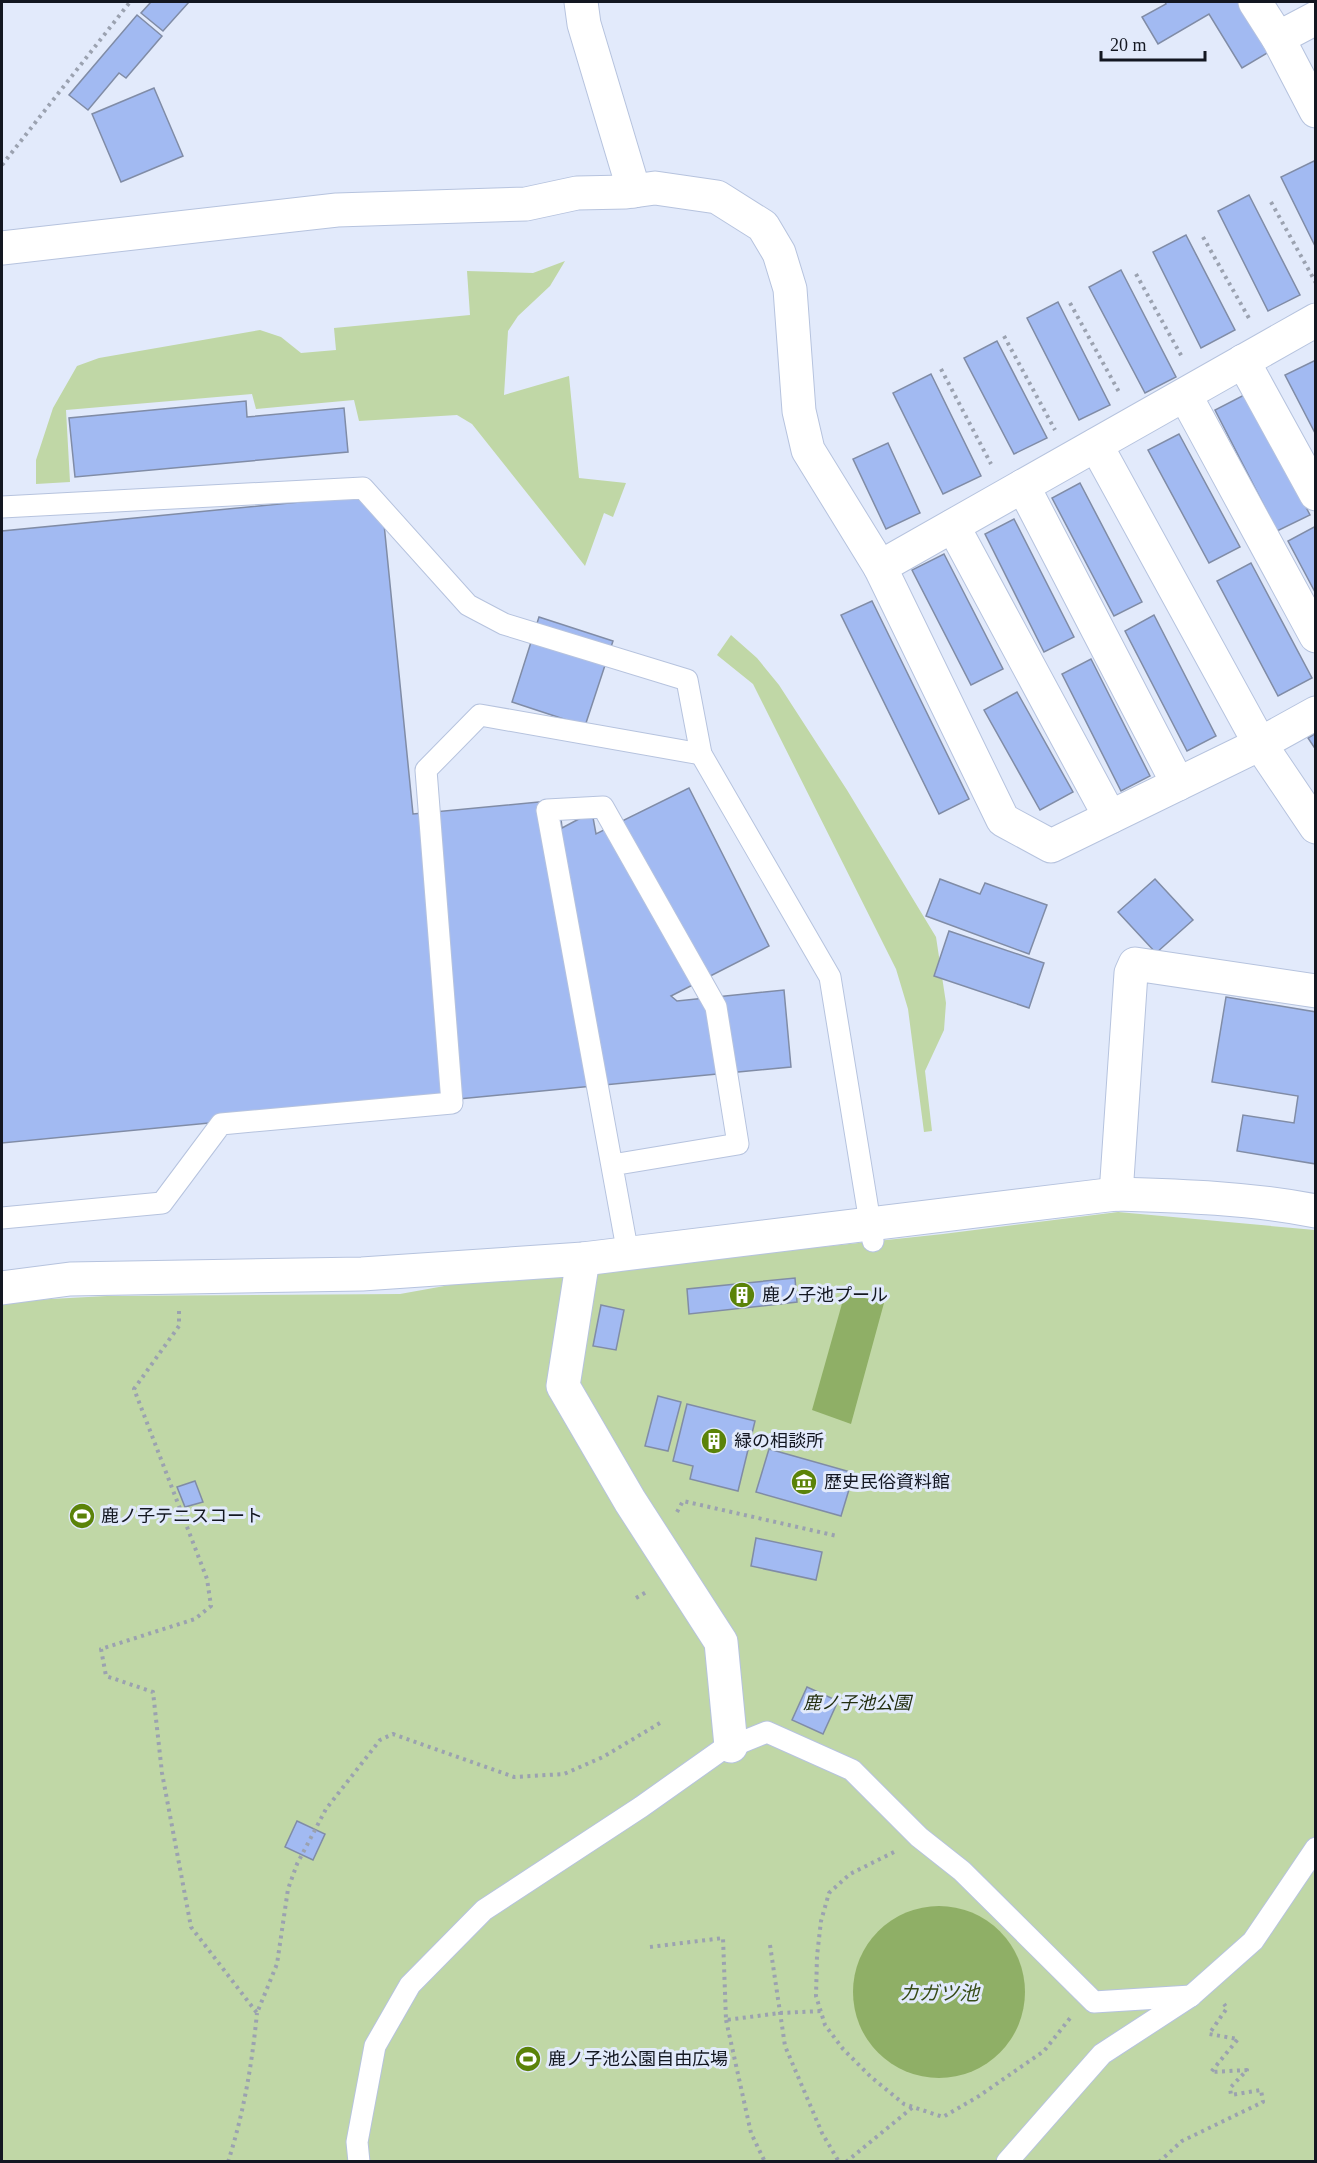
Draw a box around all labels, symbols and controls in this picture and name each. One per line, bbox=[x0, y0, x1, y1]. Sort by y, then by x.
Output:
scale bar bbox=[1101, 24, 1204, 62]
text: 20 m bbox=[1110, 35, 1147, 55]
building icon: 鹿ノ子池プール bbox=[727, 1280, 757, 1310]
place label: 鹿ノ子池プール bbox=[762, 1285, 888, 1305]
building icon: 緑の相談所 bbox=[699, 1426, 729, 1456]
place label: 緑の相談所 bbox=[734, 1431, 824, 1451]
museum icon: 歴史民俗資料館 bbox=[789, 1467, 819, 1497]
place label: 歴史民俗資料館 bbox=[824, 1472, 950, 1492]
sports icon: 鹿ノ子テニスコート bbox=[67, 1501, 97, 1531]
place label: 鹿ノ子テニスコート bbox=[101, 1506, 263, 1526]
park label: 鹿ノ子池公園 bbox=[803, 1693, 914, 1713]
water label: カガツ池 bbox=[899, 1982, 981, 2004]
sports icon: 鹿ノ子池公園自由広場 bbox=[513, 2044, 543, 2074]
place label: 鹿ノ子池公園自由広場 bbox=[548, 2049, 728, 2069]

